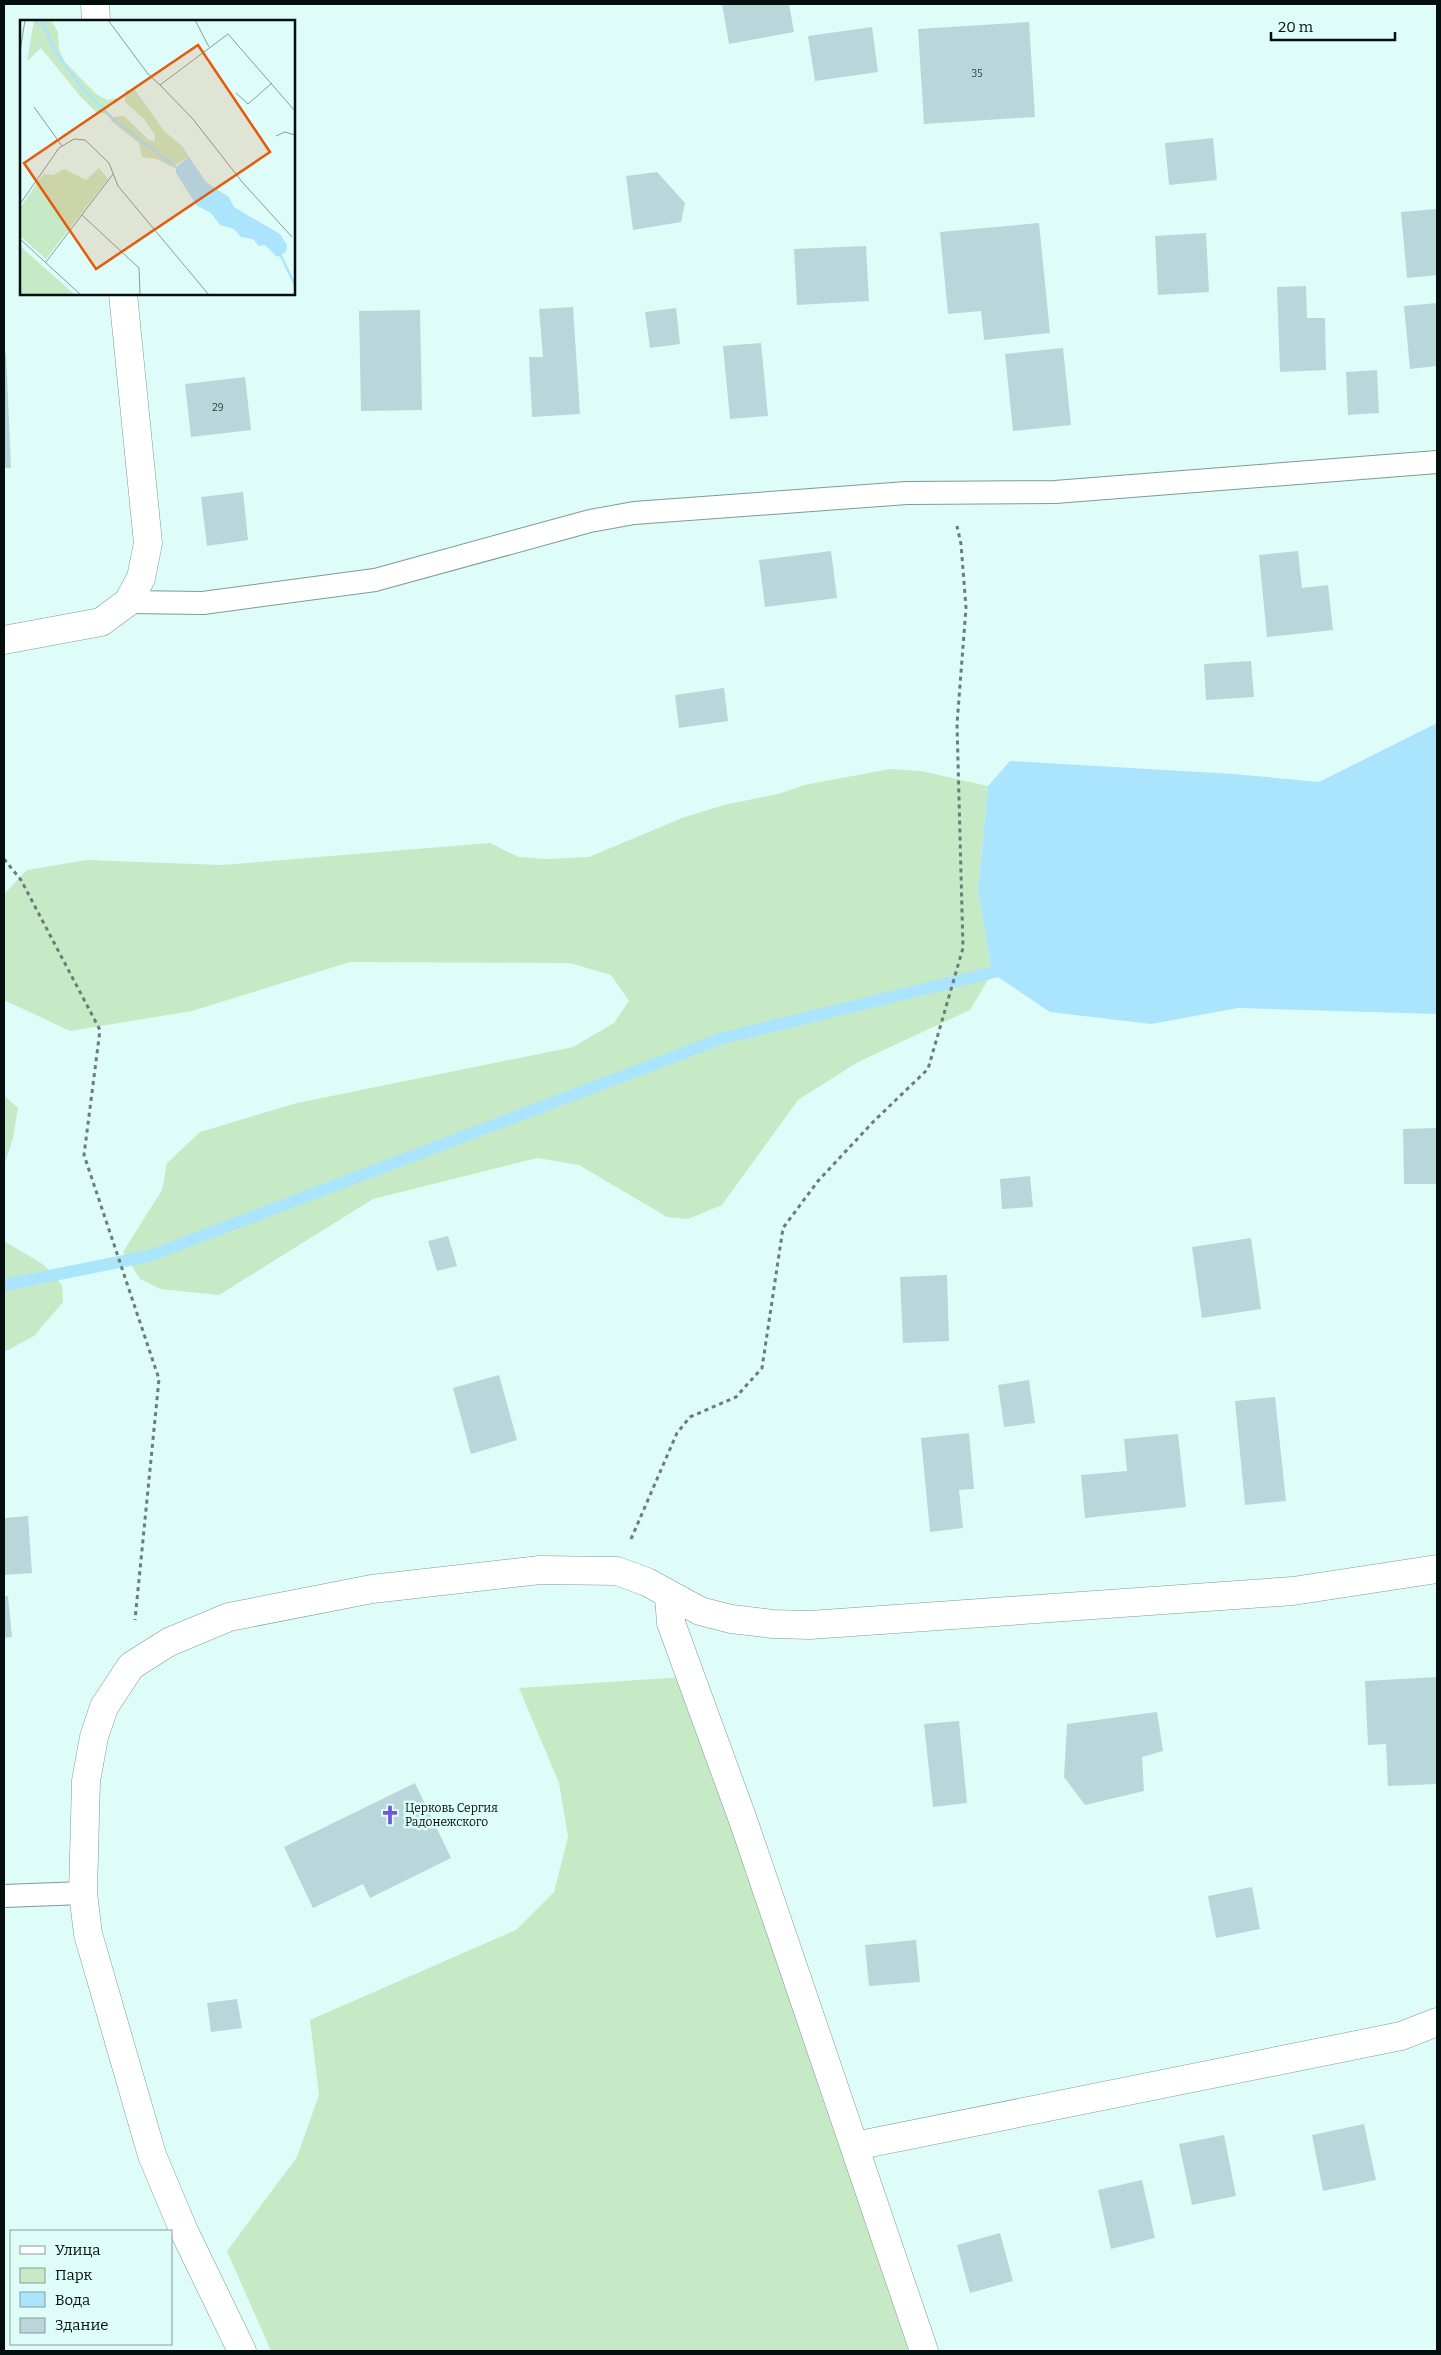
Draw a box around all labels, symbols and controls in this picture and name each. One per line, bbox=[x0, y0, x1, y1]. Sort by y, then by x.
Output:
scale bar bbox=[1271, 10, 1395, 42]
text: 20 m bbox=[1278, 18, 1314, 36]
inset map bbox=[20, 20, 295, 295]
house number: 35 bbox=[971, 68, 983, 80]
house number: 29 bbox=[212, 402, 224, 414]
place label: Церковь Сергия Радонежского bbox=[405, 1801, 498, 1829]
church icon: Церковь Сергия Радонежского bbox=[379, 1804, 401, 1826]
legend bbox=[10, 2230, 172, 2345]
text: Улица bbox=[55, 2241, 101, 2259]
text: Парк bbox=[55, 2266, 93, 2284]
text: Вода bbox=[55, 2291, 90, 2309]
text: Здание bbox=[55, 2316, 109, 2334]

